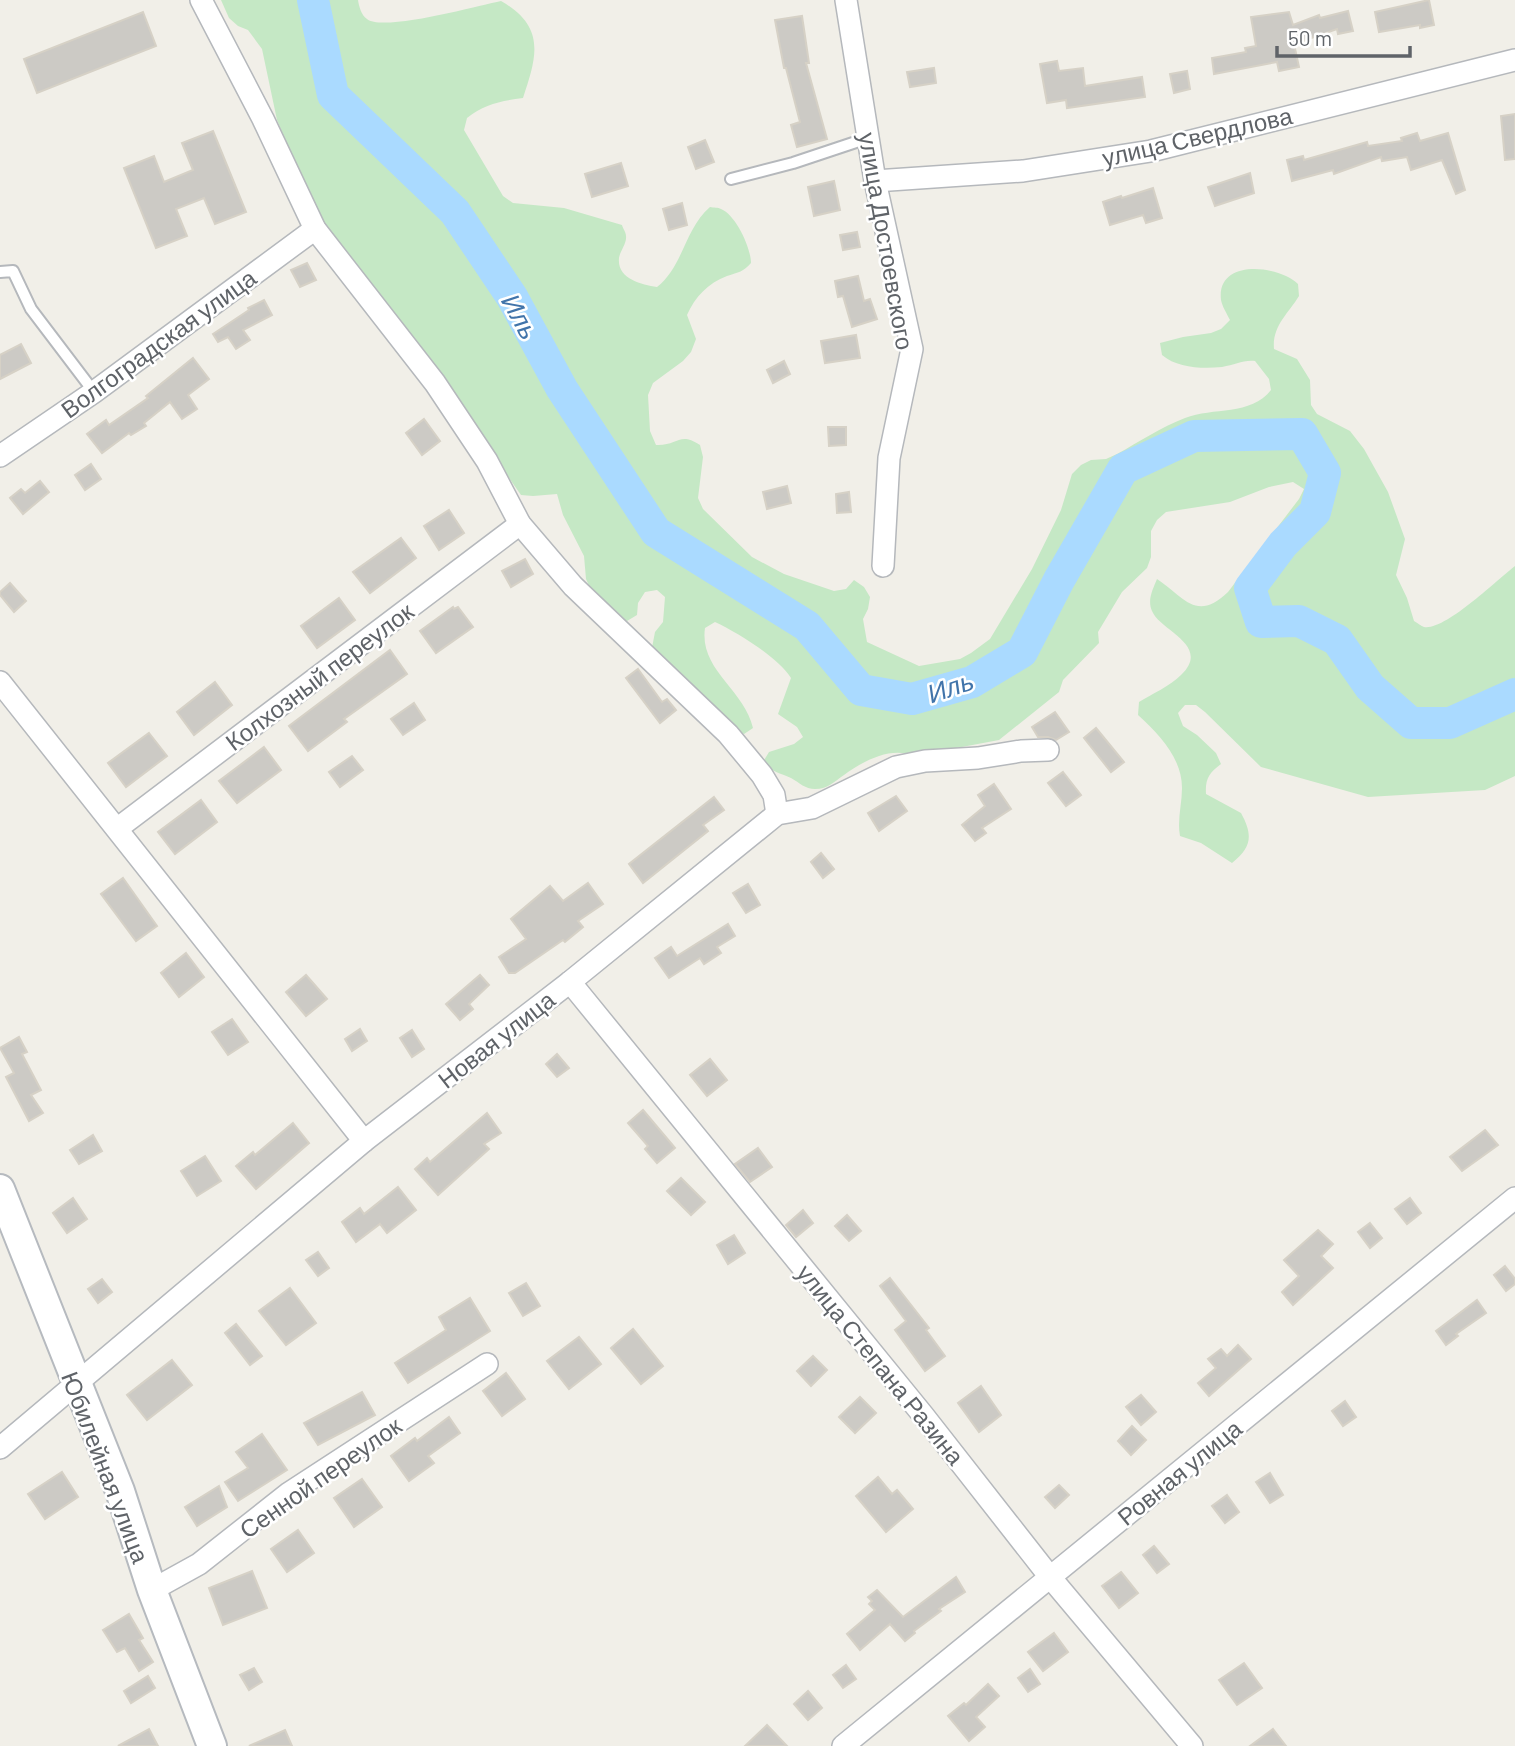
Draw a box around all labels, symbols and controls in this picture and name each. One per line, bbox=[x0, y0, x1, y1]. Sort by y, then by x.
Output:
scale bar bbox=[1277, 14, 1410, 58]
text: 50 m bbox=[1288, 25, 1332, 50]
street label: улица Свердлова bbox=[1099, 100, 1296, 172]
street label: улица Достоевского bbox=[854, 130, 920, 352]
street label: Волгоградская улица bbox=[55, 262, 262, 424]
water label: Иль bbox=[496, 288, 546, 344]
street label: Колхозный переулок bbox=[219, 596, 419, 756]
water label: Иль bbox=[923, 664, 977, 708]
street label: Новая улица bbox=[432, 984, 561, 1094]
street label: улица Степана Разина bbox=[791, 1258, 971, 1470]
street label: Юбилейная улица bbox=[56, 1367, 156, 1567]
street label: Сенной переулок bbox=[233, 1410, 407, 1544]
street label: Ровная улица bbox=[1111, 1413, 1247, 1531]

